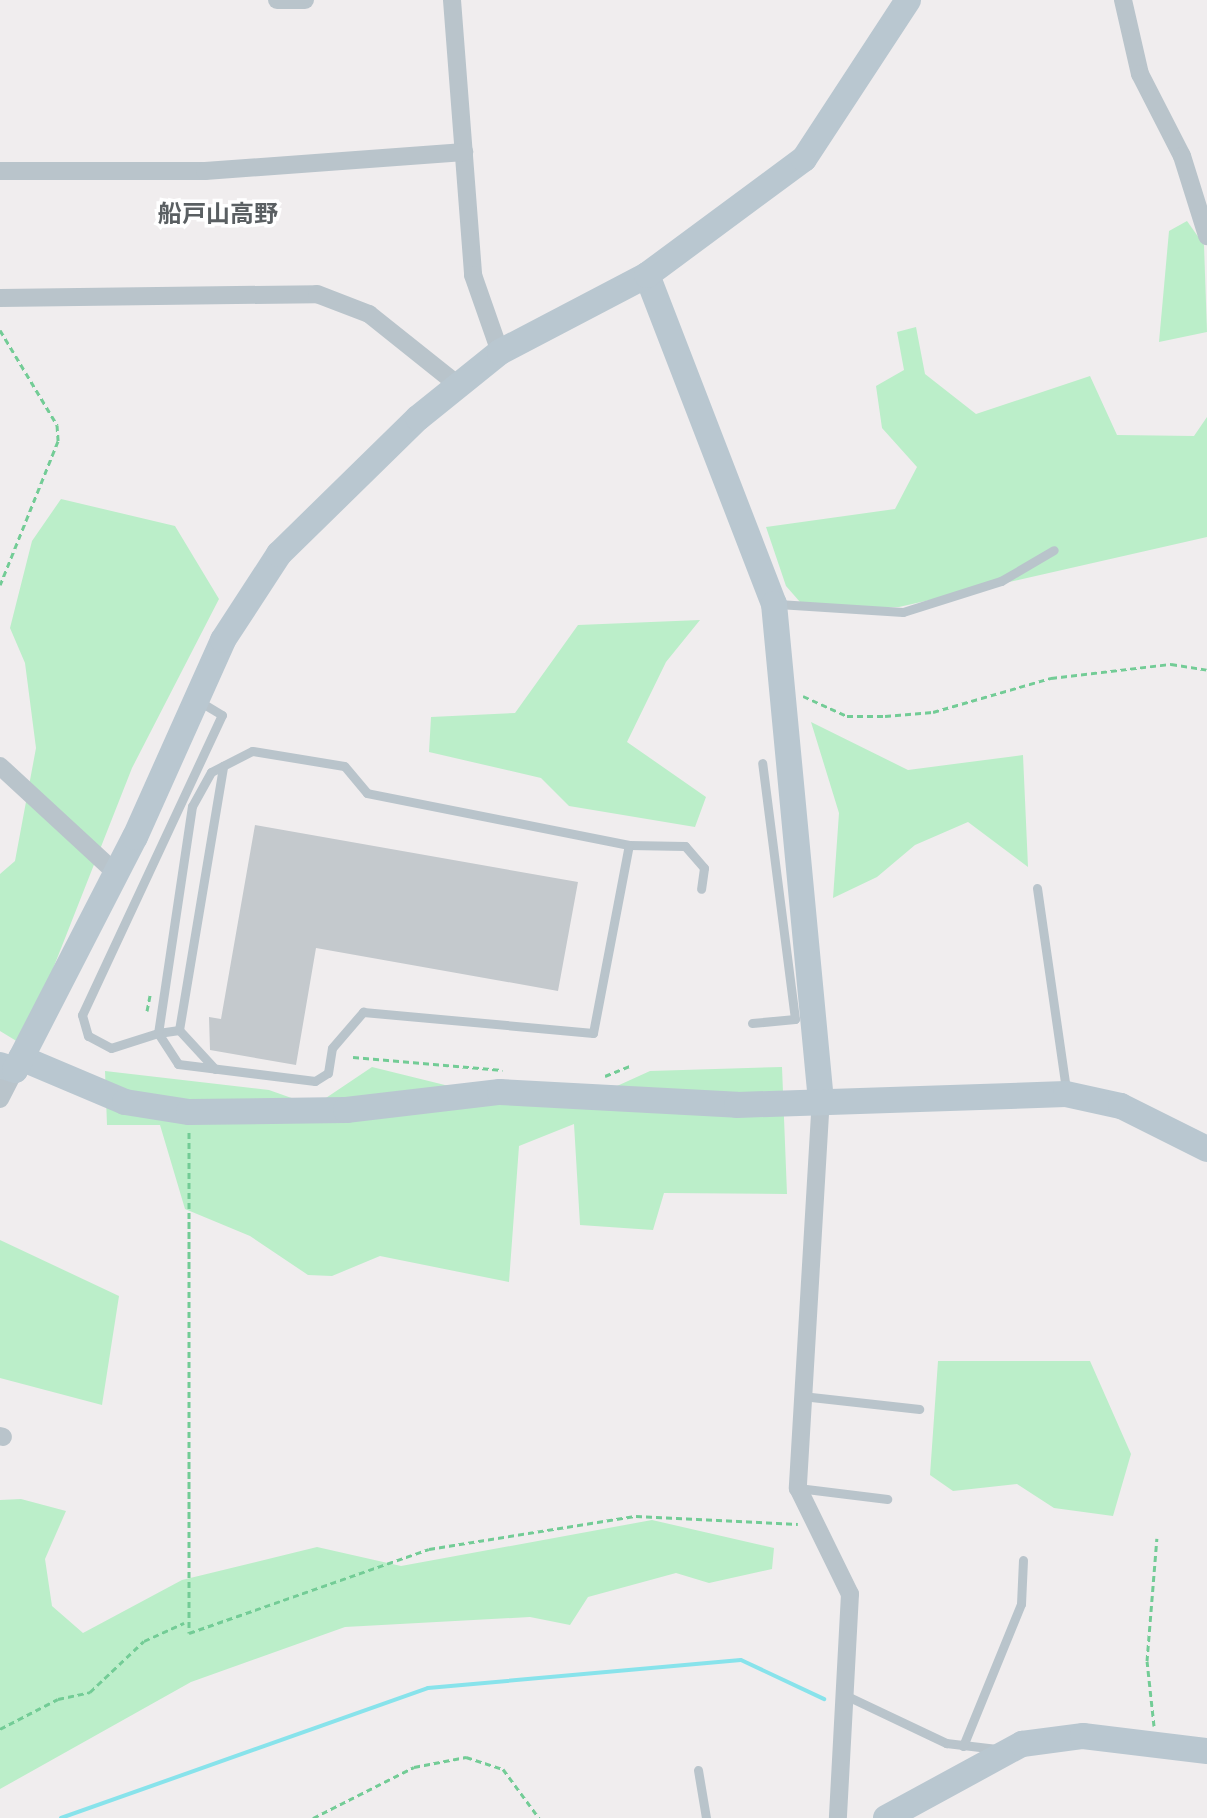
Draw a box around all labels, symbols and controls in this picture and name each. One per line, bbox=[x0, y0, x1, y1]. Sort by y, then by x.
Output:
district label: 船戸山高野 bbox=[158, 200, 278, 228]

